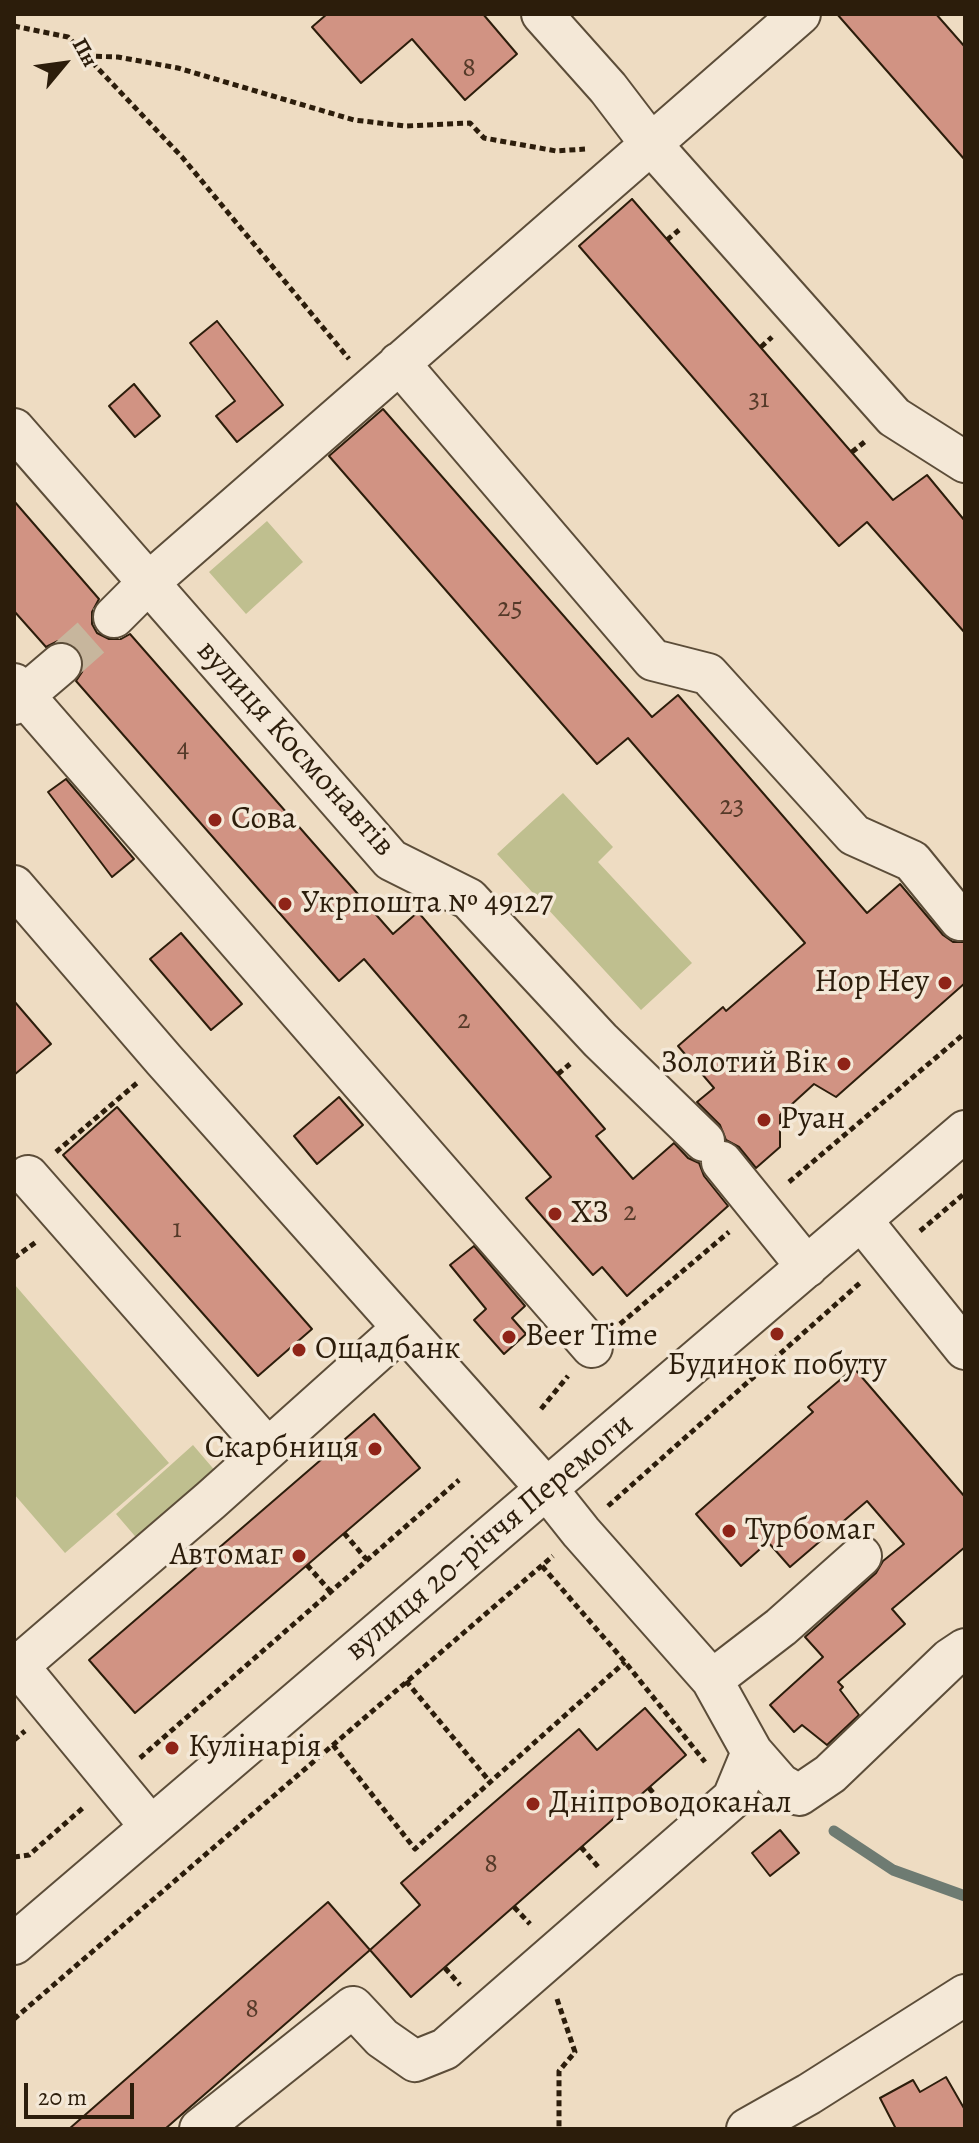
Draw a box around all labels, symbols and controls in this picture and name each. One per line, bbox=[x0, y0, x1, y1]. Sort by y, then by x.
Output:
north arrow bbox=[24, 24, 104, 104]
text: Пн bbox=[65, 33, 105, 72]
house number: 8 bbox=[462, 52, 476, 86]
house number: 31 bbox=[748, 383, 770, 417]
house number: 25 bbox=[497, 592, 523, 626]
street label: вулиця Космонавтів bbox=[188, 633, 402, 865]
house number: 4 bbox=[177, 732, 189, 766]
house number: 23 bbox=[720, 790, 744, 824]
place label: Сова bbox=[231, 801, 297, 839]
marker: Сова bbox=[206, 811, 224, 829]
place label: Укрпошта № 49127 bbox=[301, 885, 553, 923]
marker: Укрпошта № 49127 bbox=[276, 895, 294, 913]
place label: Hop Hey bbox=[814, 964, 929, 1002]
marker: Hop Hey bbox=[936, 974, 954, 992]
house number: 2 bbox=[457, 1004, 471, 1038]
place label: Золотий Вік bbox=[661, 1045, 828, 1083]
marker: Золотий Вік bbox=[835, 1055, 853, 1073]
place label: Руан bbox=[780, 1101, 845, 1139]
marker: Руан bbox=[755, 1111, 773, 1129]
place label: ХЗ bbox=[571, 1195, 609, 1233]
house number: 2 bbox=[623, 1196, 637, 1230]
marker: ХЗ bbox=[546, 1205, 564, 1223]
house number: 1 bbox=[172, 1213, 182, 1247]
place label: Beer Time bbox=[525, 1318, 658, 1356]
marker: Будинок побуту bbox=[768, 1325, 786, 1343]
marker: Beer Time bbox=[500, 1328, 518, 1346]
place label: Ощадбанк bbox=[315, 1331, 461, 1369]
marker: Ощадбанк bbox=[290, 1341, 308, 1359]
place label: Будинок побуту bbox=[667, 1347, 887, 1385]
street label: вулиця 20-річчя Перемоги bbox=[338, 1406, 642, 1670]
place label: Скарбниця bbox=[205, 1430, 359, 1468]
marker: Скарбниця bbox=[366, 1440, 384, 1458]
place label: Турбомаг bbox=[745, 1512, 875, 1550]
marker: Турбомаг bbox=[720, 1522, 738, 1540]
place label: Автомаг bbox=[170, 1537, 283, 1575]
marker: Автомаг bbox=[290, 1547, 308, 1565]
place label: Кулінарія bbox=[188, 1729, 322, 1767]
marker: Кулінарія bbox=[163, 1739, 181, 1757]
place label: Дніпроводоканал bbox=[549, 1785, 792, 1823]
marker: Дніпроводоканал bbox=[524, 1795, 542, 1813]
house number: 8 bbox=[484, 1848, 498, 1882]
house number: 8 bbox=[245, 1993, 259, 2027]
scale bar bbox=[28, 2067, 138, 2117]
text: 20 m bbox=[38, 2081, 87, 2113]

